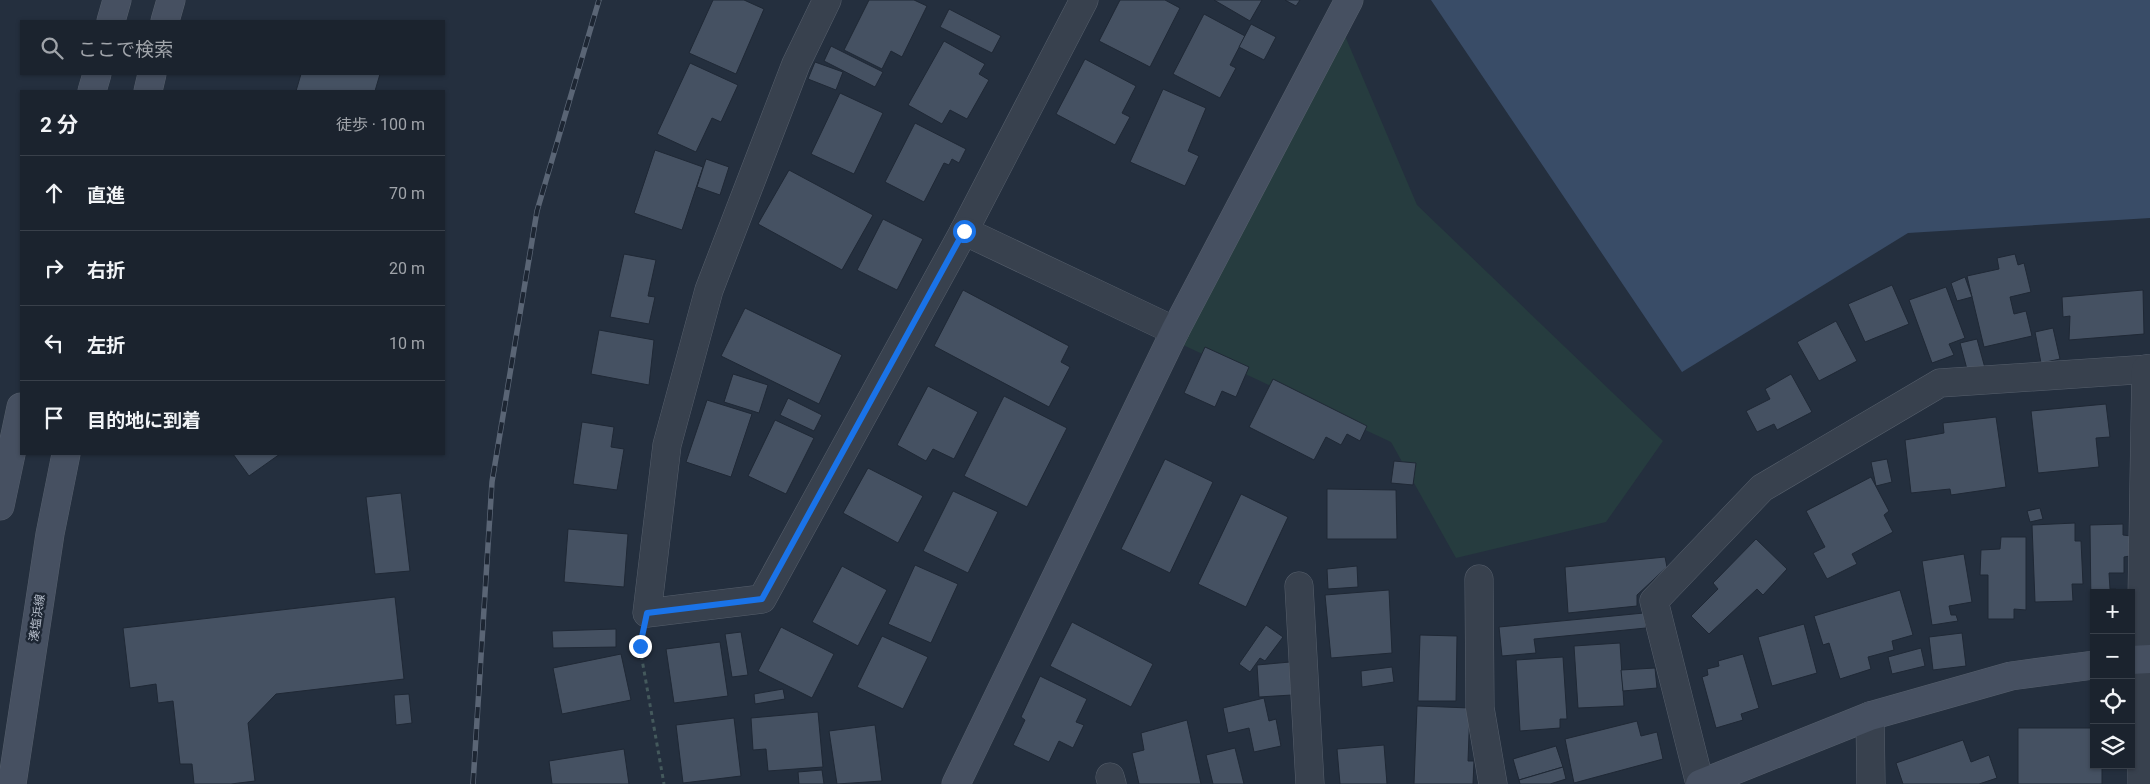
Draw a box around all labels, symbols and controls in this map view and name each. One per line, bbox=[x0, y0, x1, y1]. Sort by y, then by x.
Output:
search box bbox=[20, 20, 445, 75]
icon: search bbox=[38, 34, 66, 62]
text: ここで検索 bbox=[78, 38, 173, 61]
text: 2 分 bbox=[40, 113, 78, 137]
text: 徒歩 · 100 m bbox=[336, 115, 425, 134]
icon: ahead bbox=[40, 179, 68, 207]
text: 直進 bbox=[87, 184, 125, 207]
text: 70 m bbox=[389, 184, 425, 203]
route start bbox=[953, 220, 976, 243]
icon: right bbox=[40, 254, 68, 282]
text: 右折 bbox=[87, 259, 125, 282]
text: 20 m bbox=[389, 259, 425, 278]
icon: left bbox=[40, 329, 68, 357]
text: 左折 bbox=[87, 334, 125, 357]
text: 10 m bbox=[389, 334, 425, 353]
icon: arrive bbox=[40, 404, 68, 432]
text: 目的地に到着 bbox=[87, 409, 201, 432]
map controls bbox=[2090, 589, 2135, 769]
button: + bbox=[2090, 589, 2135, 634]
street label: 湊塩浜線 bbox=[27, 593, 47, 643]
button: − bbox=[2090, 634, 2135, 679]
route end bbox=[629, 635, 652, 658]
button: locate bbox=[2090, 679, 2135, 724]
button: layers bbox=[2090, 724, 2135, 769]

